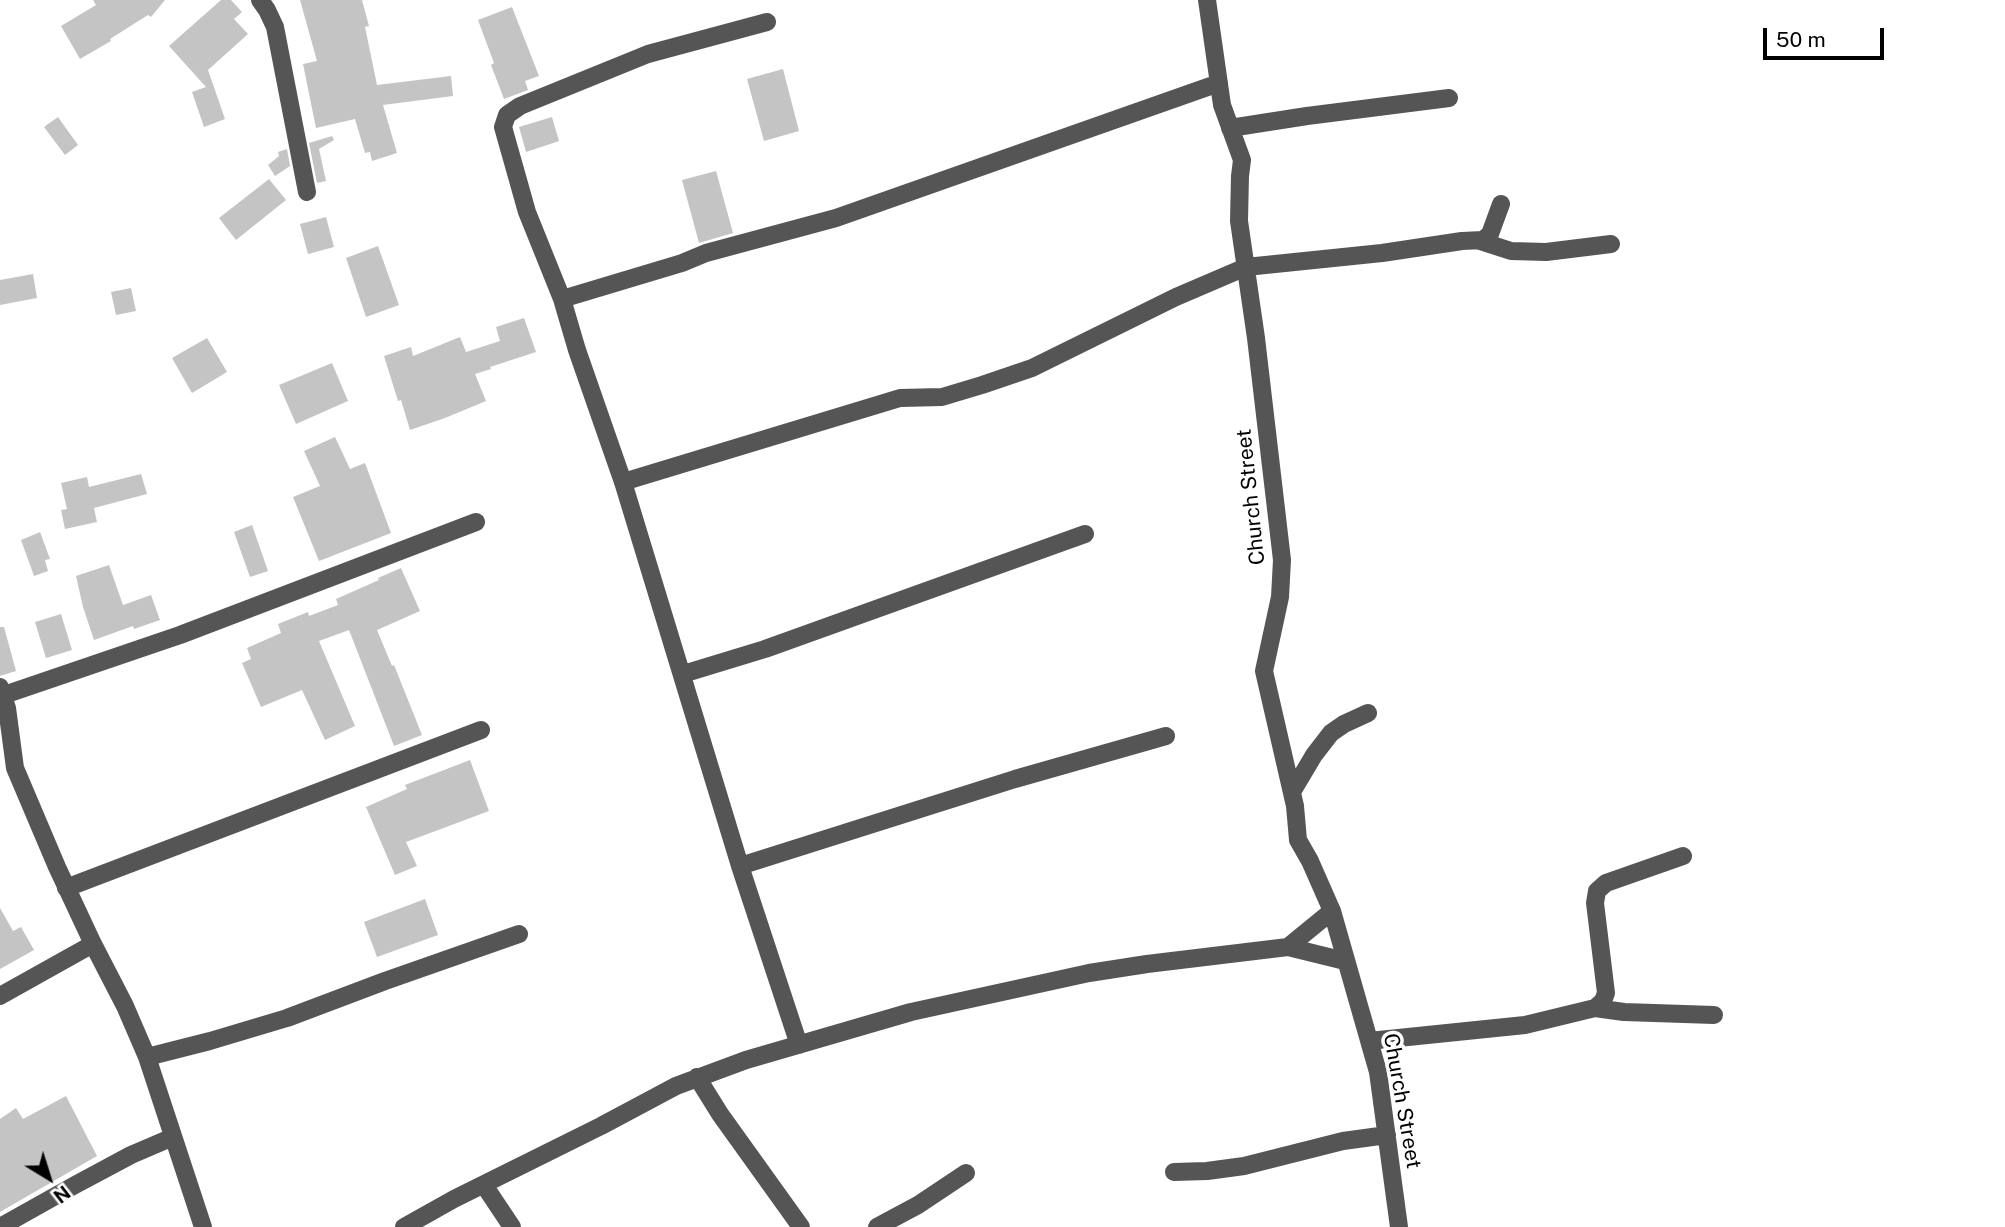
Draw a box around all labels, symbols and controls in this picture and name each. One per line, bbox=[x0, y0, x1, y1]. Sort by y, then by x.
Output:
scale bar bbox=[1767, 14, 1888, 58]
text: 50 m bbox=[1776, 27, 1826, 52]
street label: Church Street bbox=[1231, 428, 1271, 566]
street label: Church Street bbox=[1378, 1031, 1426, 1171]
north arrow bbox=[14, 1143, 84, 1213]
text: N bbox=[49, 1181, 75, 1208]

